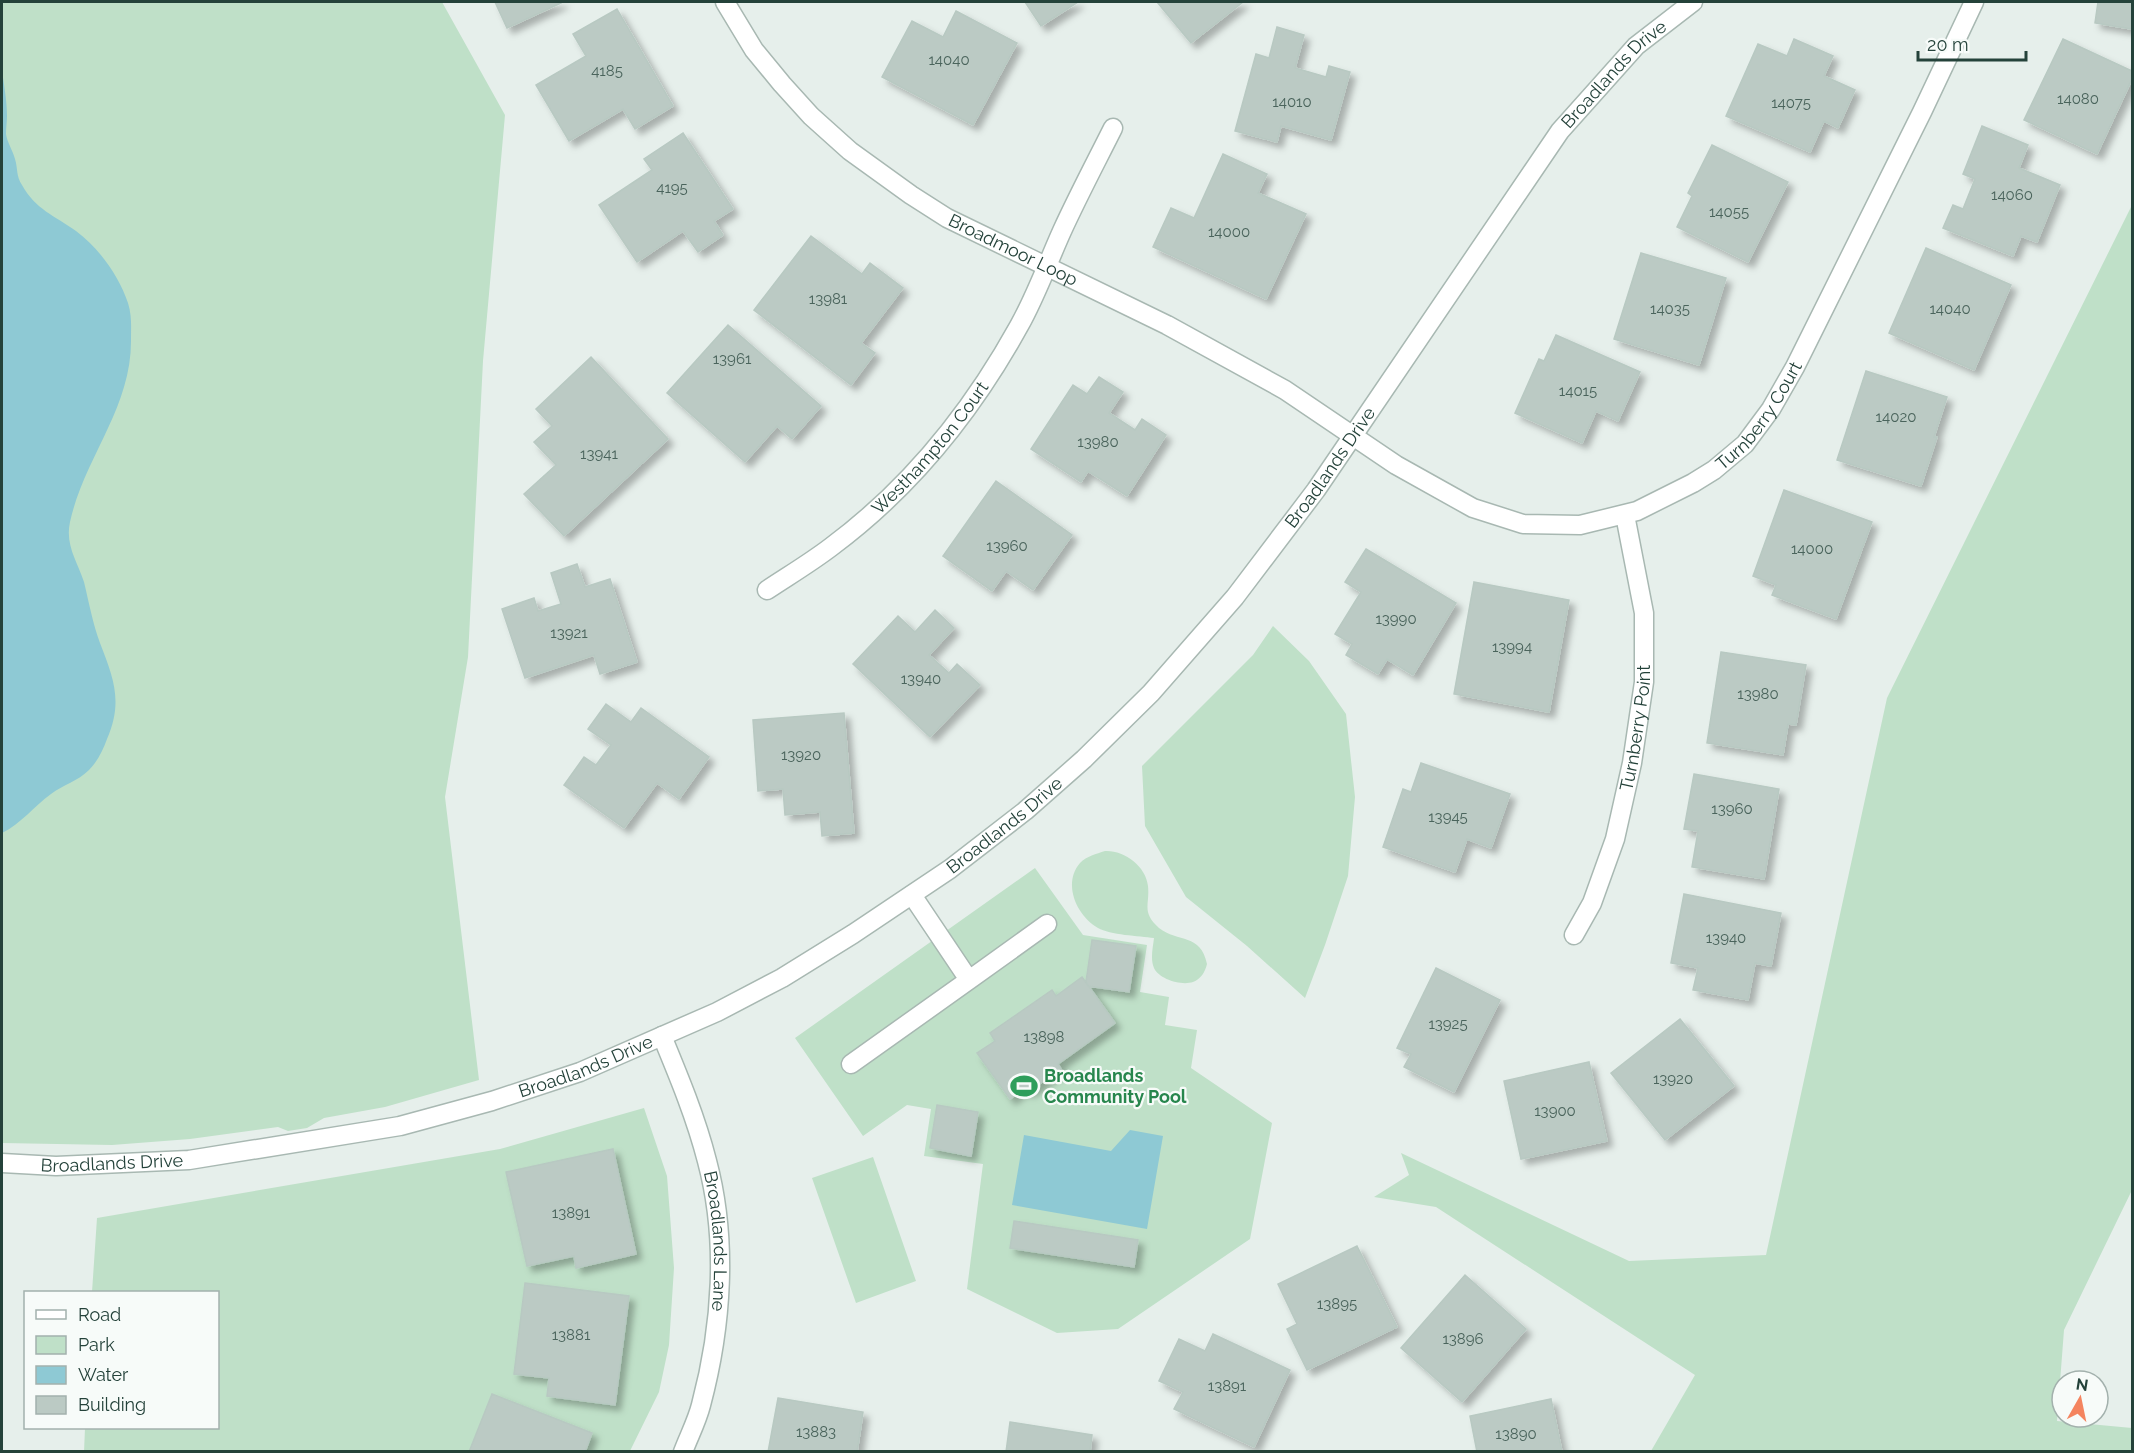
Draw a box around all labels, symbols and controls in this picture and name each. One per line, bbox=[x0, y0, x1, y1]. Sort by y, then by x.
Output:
street label: Broadlands Drive bbox=[1557, 15, 1671, 132]
scale bar bbox=[1918, 24, 2026, 62]
text: 20 m bbox=[1927, 34, 1969, 55]
house number: 14040 bbox=[928, 51, 970, 69]
house number: 4185 bbox=[591, 62, 623, 80]
house number: 14080 bbox=[2057, 90, 2099, 108]
house number: 14010 bbox=[1272, 93, 1312, 111]
house number: 14075 bbox=[1771, 94, 1811, 112]
house number: 4195 bbox=[656, 179, 688, 197]
house number: 14060 bbox=[1991, 186, 2033, 204]
house number: 14055 bbox=[1709, 203, 1749, 221]
street label: Broadmoor Loop bbox=[945, 209, 1081, 290]
house number: 14000 bbox=[1208, 223, 1250, 241]
house number: 13981 bbox=[809, 290, 848, 308]
house number: 14035 bbox=[1650, 300, 1690, 318]
house number: 14040 bbox=[1929, 300, 1971, 318]
house number: 13961 bbox=[713, 350, 752, 368]
street label: Turnberry Court bbox=[1711, 358, 1806, 474]
street label: Westhampton Court bbox=[867, 377, 992, 518]
house number: 14015 bbox=[1559, 382, 1597, 400]
street label: Broadlands Drive bbox=[1280, 403, 1380, 532]
house number: 14020 bbox=[1876, 408, 1916, 426]
house number: 13980 bbox=[1077, 433, 1119, 451]
house number: 13941 bbox=[580, 445, 618, 463]
house number: 13960 bbox=[986, 537, 1028, 555]
house number: 14000 bbox=[1791, 540, 1833, 558]
house number: 13990 bbox=[1375, 610, 1417, 628]
house number: 13921 bbox=[550, 624, 588, 642]
house number: 13994 bbox=[1492, 638, 1532, 656]
street label: Turnberry Point bbox=[1615, 665, 1654, 793]
house number: 13940 bbox=[901, 670, 941, 688]
house number: 13980 bbox=[1737, 685, 1779, 703]
house number: 13920 bbox=[781, 746, 821, 764]
street label: Broadlands Drive bbox=[942, 772, 1067, 878]
house number: 13960 bbox=[1711, 800, 1753, 818]
house number: 13945 bbox=[1428, 808, 1468, 826]
house number: 13940 bbox=[1706, 929, 1746, 947]
house number: 13925 bbox=[1428, 1015, 1468, 1033]
house number: 13898 bbox=[1023, 1028, 1065, 1046]
street label: Broadlands Drive bbox=[516, 1030, 656, 1102]
place label: Broadlands Community Pool bbox=[1044, 1065, 1187, 1107]
house number: 13920 bbox=[1653, 1070, 1693, 1088]
sports icon: Broadlands Community Pool bbox=[1009, 1071, 1039, 1101]
house number: 13900 bbox=[1534, 1102, 1576, 1120]
street label: Broadlands Drive bbox=[40, 1149, 184, 1176]
street label: Broadlands Lane bbox=[700, 1169, 731, 1313]
house number: 13891 bbox=[552, 1204, 591, 1222]
legend bbox=[24, 1291, 219, 1429]
house number: 13895 bbox=[1317, 1295, 1357, 1313]
text: Road bbox=[78, 1304, 121, 1325]
house number: 13881 bbox=[552, 1326, 591, 1344]
house number: 13896 bbox=[1442, 1330, 1484, 1348]
text: Park bbox=[78, 1334, 115, 1355]
text: Water bbox=[78, 1364, 129, 1385]
north arrow bbox=[2050, 1369, 2110, 1429]
text: N bbox=[2075, 1374, 2090, 1395]
house number: 13891 bbox=[1208, 1377, 1247, 1395]
text: Building bbox=[78, 1394, 146, 1415]
house number: 13883 bbox=[796, 1423, 836, 1441]
house number: 13890 bbox=[1495, 1425, 1537, 1443]

